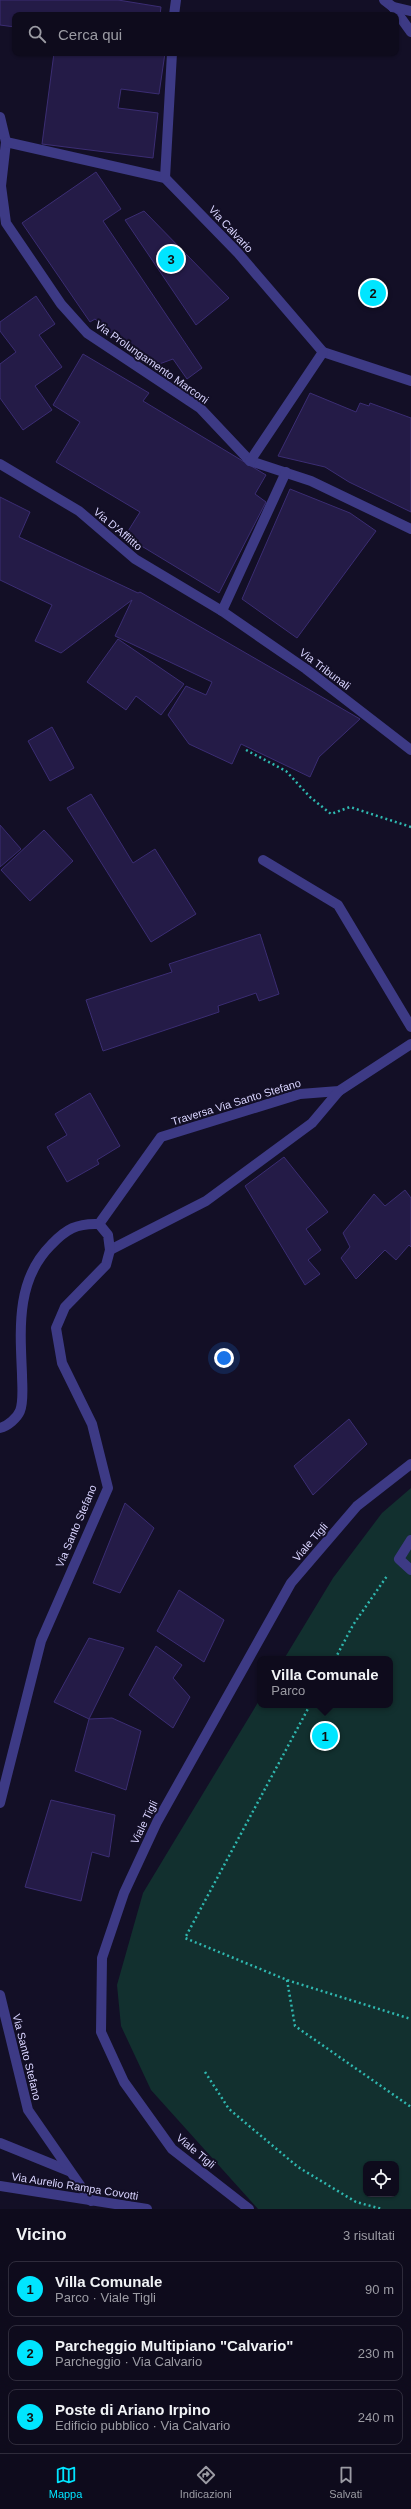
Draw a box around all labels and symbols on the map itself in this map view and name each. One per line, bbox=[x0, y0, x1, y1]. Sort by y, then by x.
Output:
street label: Via Calvario bbox=[206, 203, 256, 255]
pin: 3 bbox=[158, 244, 184, 274]
pin: 2 bbox=[360, 278, 386, 308]
street label: Via Prolungamento Marconi bbox=[93, 318, 211, 406]
street label: Via D'Afflitto bbox=[91, 505, 145, 553]
street label: Via Tribunali bbox=[297, 646, 353, 692]
street label: Traversa Via Santo Stefano bbox=[170, 1077, 302, 1127]
your location bbox=[214, 1348, 234, 1368]
street label: Via Santo Stefano bbox=[53, 1483, 99, 1569]
street label: Viale Tigli bbox=[290, 1520, 330, 1564]
pin: 1 bbox=[312, 1721, 338, 1751]
street label: Viale Tigli bbox=[128, 1798, 160, 1846]
street label: Via Santo Stefano bbox=[10, 2013, 44, 2101]
street label: Viale Tigli bbox=[174, 2131, 218, 2171]
street label: Via Aurelio Rampa Covotti bbox=[11, 2170, 139, 2202]

